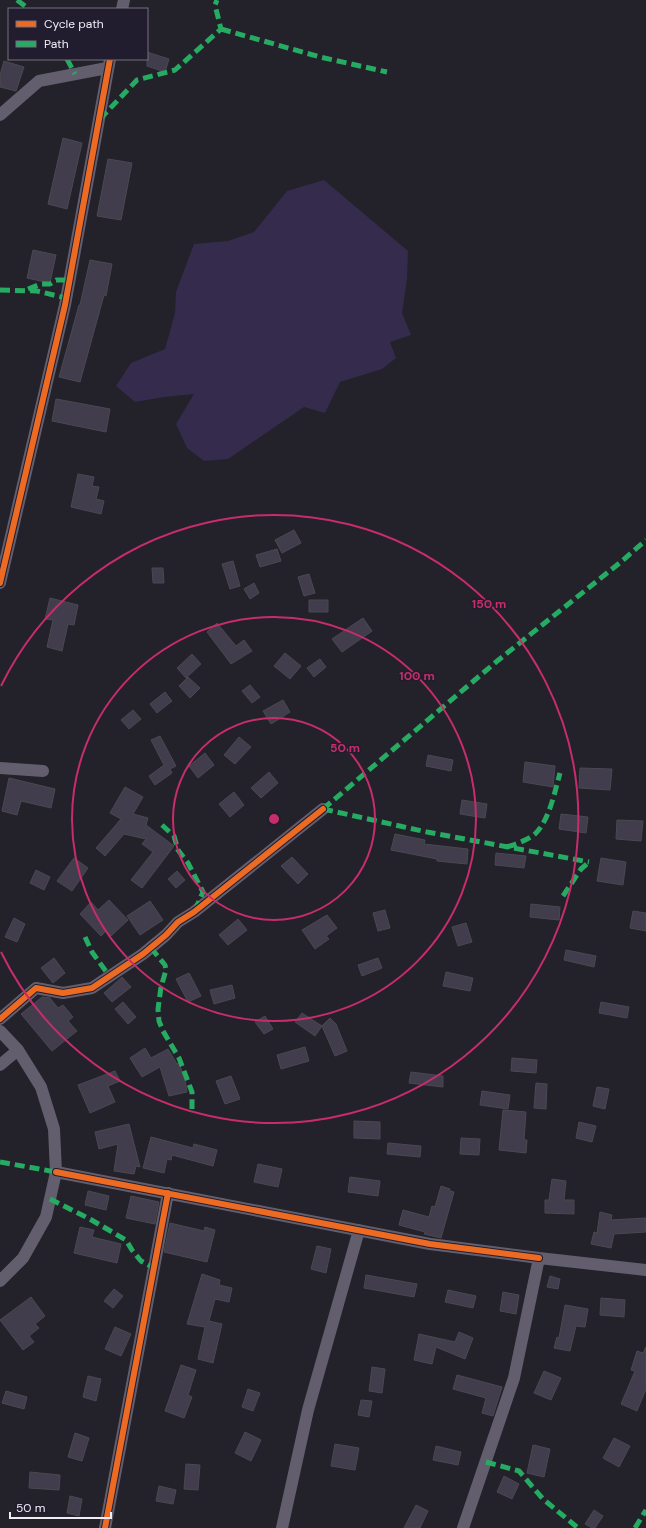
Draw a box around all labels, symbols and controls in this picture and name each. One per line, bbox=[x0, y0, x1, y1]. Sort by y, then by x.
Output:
legend bbox=[8, 8, 148, 60]
text: Cycle path bbox=[44, 16, 104, 32]
text: Path bbox=[44, 36, 69, 52]
text: 150 m bbox=[472, 596, 506, 612]
text: 100 m bbox=[399, 668, 435, 684]
text: 50 m bbox=[330, 740, 360, 756]
centre of rings bbox=[267, 812, 281, 826]
scale bar bbox=[10, 1494, 111, 1520]
text: 50 m bbox=[16, 1500, 45, 1516]

